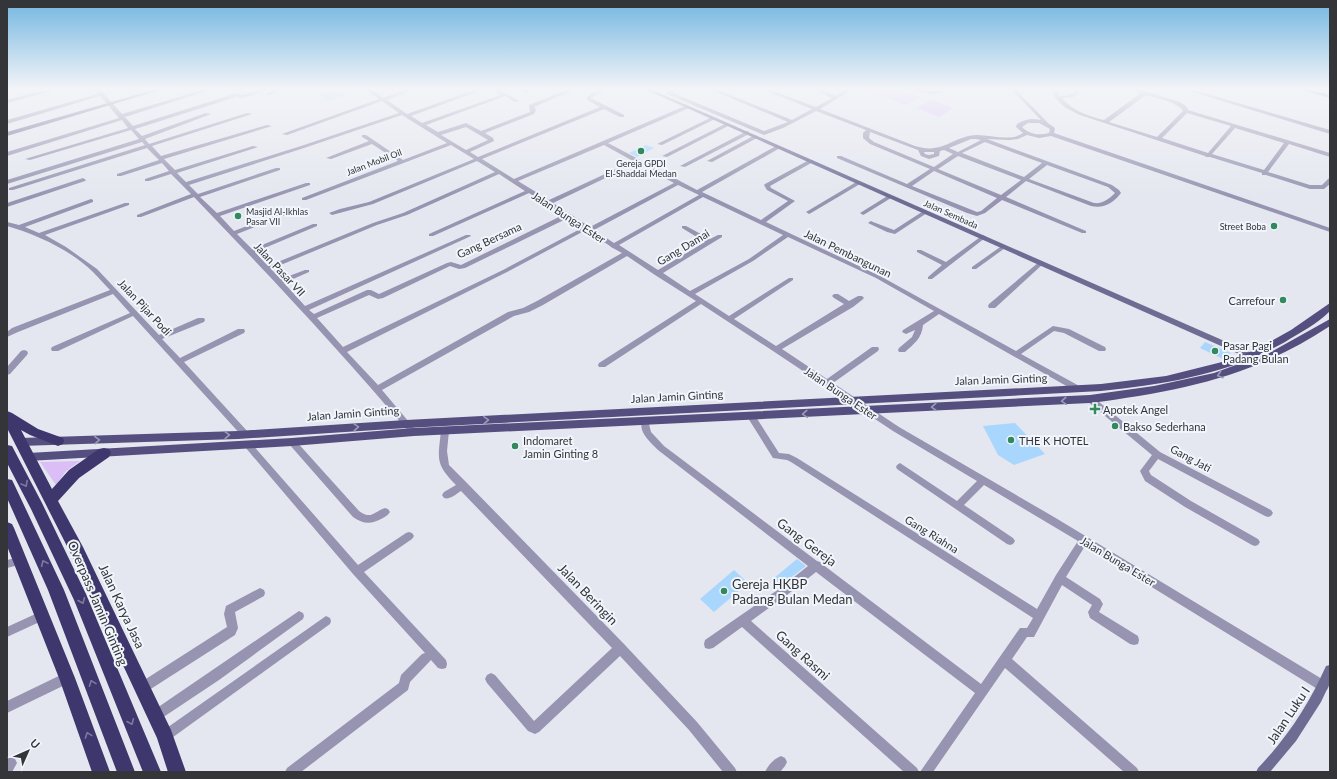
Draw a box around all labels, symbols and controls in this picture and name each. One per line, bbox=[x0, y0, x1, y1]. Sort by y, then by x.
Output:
street label: Jalan Mobil Oil bbox=[345, 146, 403, 178]
marker: Gereja GPDI El-Shaddai Medan bbox=[636, 146, 646, 156]
place label: Gereja GPDI El-Shaddai Medan bbox=[605, 158, 677, 179]
street label: Jalan Bunga Ester bbox=[530, 188, 608, 246]
street label: Jalan Sembada bbox=[922, 197, 980, 231]
place label: Masjid Al-Ikhlas Pasar VII bbox=[246, 206, 308, 227]
marker: Masjid Al-Ikhlas Pasar VII bbox=[233, 211, 243, 221]
street label: Gang Bersama bbox=[455, 219, 523, 261]
place label: Street Boba bbox=[1220, 221, 1266, 232]
marker: Street Boba bbox=[1269, 221, 1279, 231]
street label: Gang Damai bbox=[654, 226, 712, 268]
street label: Jalan Pembangunan bbox=[802, 226, 894, 280]
street label: Jalan Pasar VII bbox=[252, 239, 308, 299]
street label: Jalan Pijar Podi bbox=[116, 276, 175, 338]
place label: Carrefour bbox=[1229, 294, 1275, 307]
marker: Carrefour bbox=[1278, 295, 1288, 305]
place label: Pasar Pagi Padang Bulan bbox=[1223, 339, 1289, 365]
marker: Pasar Pagi Padang Bulan bbox=[1210, 346, 1220, 356]
street label: Jalan Bunga Ester bbox=[802, 364, 880, 422]
street label: Jalan Jamin Ginting bbox=[955, 371, 1048, 387]
one-way arrow bbox=[1216, 371, 1223, 379]
street label: Jalan Jamin Ginting bbox=[630, 387, 724, 405]
one-way arrow bbox=[1061, 396, 1067, 405]
street label: Jalan Jamin Ginting bbox=[306, 403, 400, 423]
one-way arrow bbox=[931, 403, 937, 412]
place label: Apotek Angel bbox=[1103, 403, 1168, 416]
marker: Apotek Angel bbox=[1090, 404, 1100, 414]
one-way arrow bbox=[802, 409, 808, 418]
one-way arrow bbox=[483, 416, 489, 424]
place label: Bakso Sederhana bbox=[1123, 420, 1206, 433]
marker: Bakso Sederhana bbox=[1110, 421, 1120, 431]
one-way arrow bbox=[353, 423, 359, 432]
one-way arrow bbox=[224, 431, 230, 440]
place label: Indomaret Jamin Ginting 8 bbox=[523, 434, 598, 460]
place label: THE K HOTEL bbox=[1019, 434, 1089, 447]
one-way arrow bbox=[94, 435, 100, 444]
marker: THE K HOTEL bbox=[1006, 435, 1016, 445]
marker: Indomaret Jamin Ginting 8 bbox=[510, 441, 520, 451]
street label: Gang Jati bbox=[1168, 442, 1214, 474]
one-way arrow bbox=[20, 480, 28, 487]
street label: Gang Riahna bbox=[903, 512, 961, 556]
street label: Gang Gereja bbox=[774, 514, 840, 570]
street label: Jalan Bunga Ester bbox=[1078, 534, 1158, 588]
street label: Overpass Jamin Ginting bbox=[64, 538, 132, 668]
one-way arrow bbox=[41, 559, 49, 567]
street label: Jalan Beringin bbox=[555, 560, 621, 628]
street label: Jalan Karya Jasa bbox=[95, 561, 149, 651]
place label: Gereja HKBP Padang Bulan Medan bbox=[732, 576, 853, 607]
marker: Gereja HKBP Padang Bulan Medan bbox=[719, 586, 729, 596]
one-way arrow bbox=[77, 598, 85, 605]
street label: Gang Rasmi bbox=[773, 627, 833, 683]
one-way arrow bbox=[89, 680, 97, 687]
street label: Jalan Luku I bbox=[1263, 683, 1313, 747]
one-way arrow bbox=[126, 717, 134, 725]
north arrow bbox=[8, 731, 48, 771]
one-way arrow bbox=[84, 732, 93, 739]
text: U bbox=[28, 736, 43, 751]

